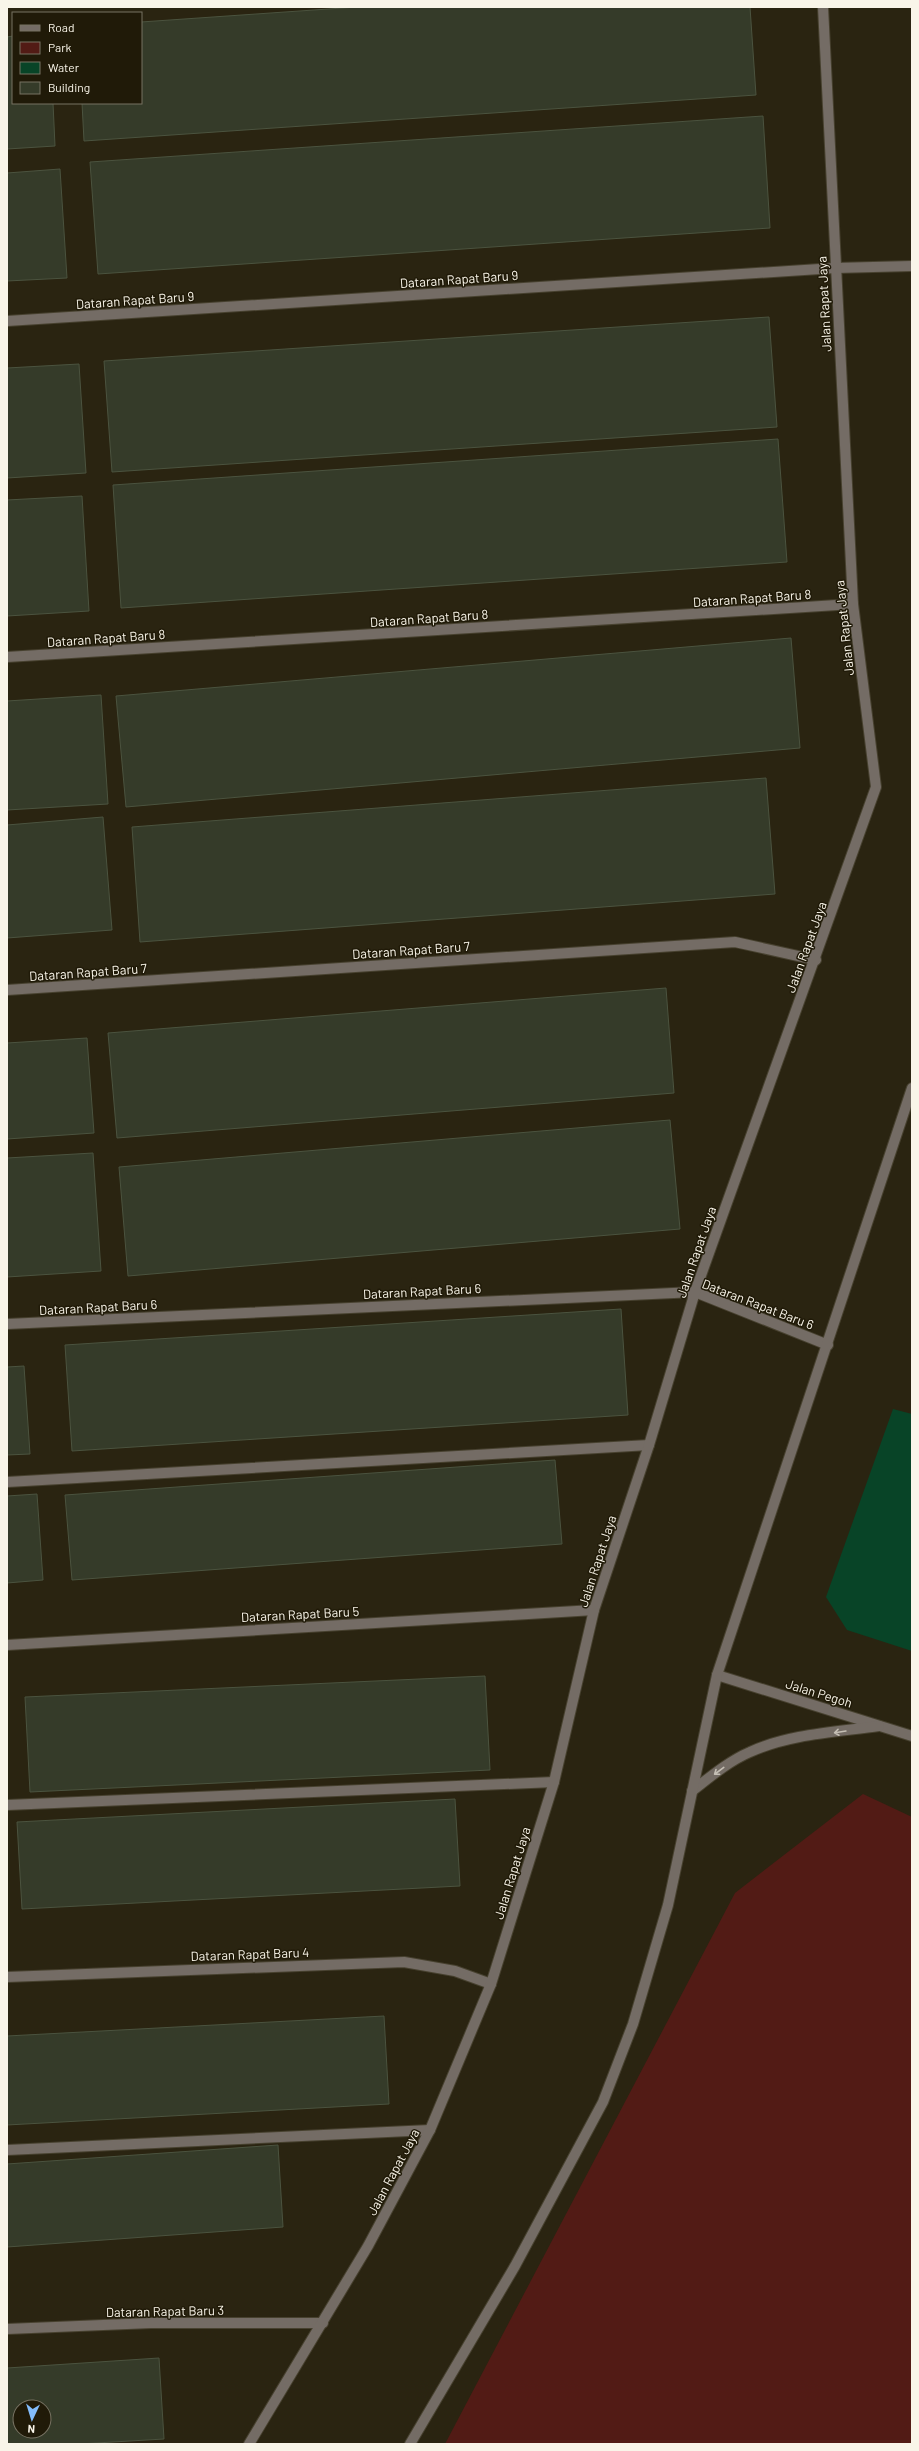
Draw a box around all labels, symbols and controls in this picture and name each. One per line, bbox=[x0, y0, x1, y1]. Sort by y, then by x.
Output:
legend bbox=[12, 12, 142, 104]
text: Road bbox=[48, 20, 75, 34]
text: Park bbox=[48, 40, 72, 54]
text: Water bbox=[48, 60, 80, 74]
text: Building bbox=[48, 80, 90, 94]
street label: Jalan Rapat Jaya bbox=[814, 256, 834, 352]
street label: Dataran Rapat Baru 9 bbox=[399, 267, 519, 291]
street label: Dataran Rapat Baru 9 bbox=[75, 288, 195, 312]
street label: Jalan Rapat Jaya bbox=[831, 580, 857, 676]
street label: Dataran Rapat Baru 8 bbox=[692, 586, 812, 610]
street label: Dataran Rapat Baru 8 bbox=[369, 606, 489, 630]
street label: Dataran Rapat Baru 8 bbox=[46, 626, 166, 650]
street label: Jalan Rapat Jaya bbox=[782, 899, 830, 995]
street label: Dataran Rapat Baru 7 bbox=[352, 938, 470, 962]
street label: Dataran Rapat Baru 7 bbox=[29, 960, 147, 984]
street label: Jalan Rapat Jaya bbox=[673, 1204, 719, 1300]
street label: Dataran Rapat Baru 6 bbox=[700, 1275, 816, 1333]
street label: Dataran Rapat Baru 6 bbox=[363, 1280, 482, 1302]
street label: Dataran Rapat Baru 6 bbox=[39, 1296, 158, 1318]
street label: Jalan Rapat Jaya bbox=[575, 1513, 619, 1609]
street label: Dataran Rapat Baru 5 bbox=[241, 1603, 360, 1625]
street label: Jalan Pegoh bbox=[784, 1675, 854, 1711]
one-way arrow bbox=[834, 1728, 847, 1736]
one-way arrow bbox=[713, 1767, 724, 1775]
street label: Jalan Rapat Jaya bbox=[490, 1825, 534, 1921]
street label: Dataran Rapat Baru 4 bbox=[190, 1944, 310, 1964]
street label: Jalan Rapat Jaya bbox=[363, 2126, 423, 2218]
street label: Dataran Rapat Baru 3 bbox=[106, 2302, 224, 2320]
north arrow bbox=[12, 2399, 52, 2439]
text: N bbox=[27, 2423, 35, 2436]

